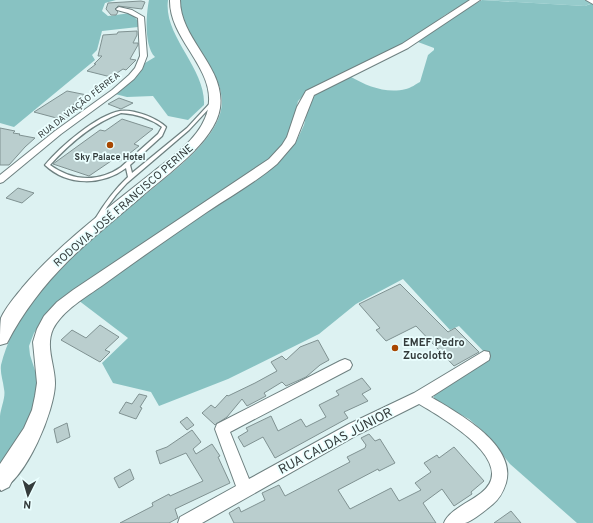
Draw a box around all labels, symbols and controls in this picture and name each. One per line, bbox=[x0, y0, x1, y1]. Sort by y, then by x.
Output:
street label: RUA DA VIAÇÃO FÊRREA bbox=[36, 69, 122, 141]
marker: Sky Palace Hotel bbox=[105, 140, 115, 150]
street label: RODOVIA JOSÉ FRANCISCO PERINE bbox=[50, 141, 196, 270]
place label: Sky Palace Hotel bbox=[75, 152, 145, 163]
place label: EMEF Pedro Zucolotto bbox=[403, 336, 465, 363]
marker: EMEF Pedro Zucolotto bbox=[390, 343, 400, 353]
street label: RUA CALDAS JÚNIOR bbox=[275, 403, 396, 479]
north arrow bbox=[8, 475, 48, 515]
text: N bbox=[23, 497, 32, 511]

